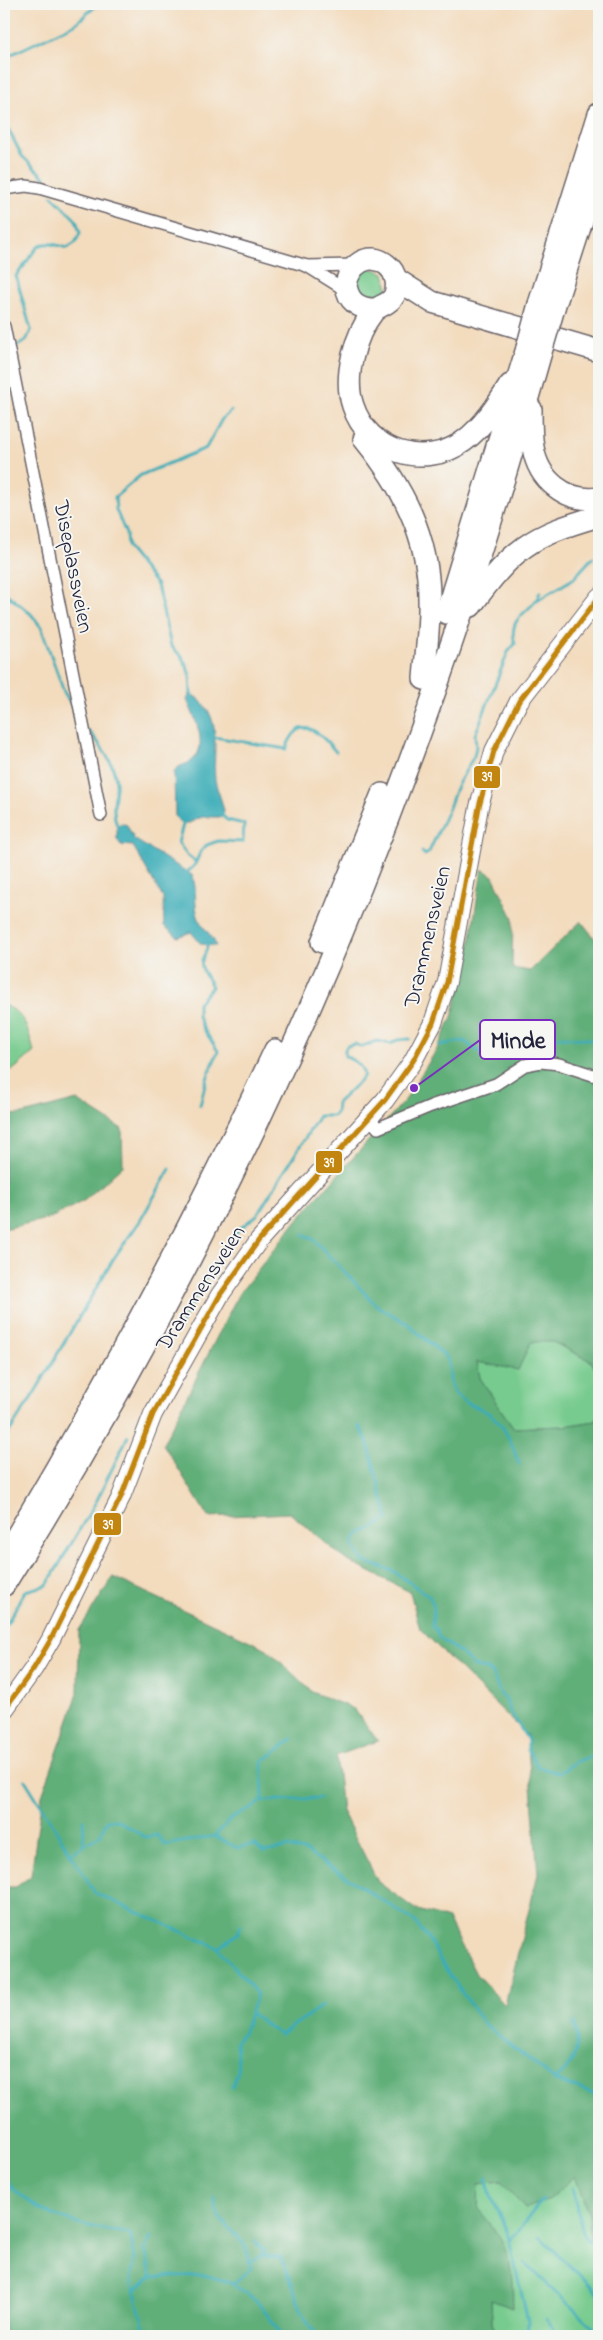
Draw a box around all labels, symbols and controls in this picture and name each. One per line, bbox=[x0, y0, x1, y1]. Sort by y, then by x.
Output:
street label: Diseplassveien bbox=[43, 497, 101, 636]
line badge: 39 bbox=[473, 765, 501, 789]
text: 39 bbox=[481, 767, 493, 788]
street label: Drammensveien bbox=[397, 863, 461, 1012]
callout: Minde bbox=[480, 1020, 555, 1059]
text: Minde bbox=[491, 1025, 547, 1060]
line badge: 39 bbox=[315, 1150, 343, 1174]
text: 39 bbox=[323, 1153, 335, 1174]
street label: Drammensveien bbox=[149, 1220, 255, 1359]
line badge: 39 bbox=[93, 1512, 122, 1536]
text: 39 bbox=[102, 1515, 114, 1536]

